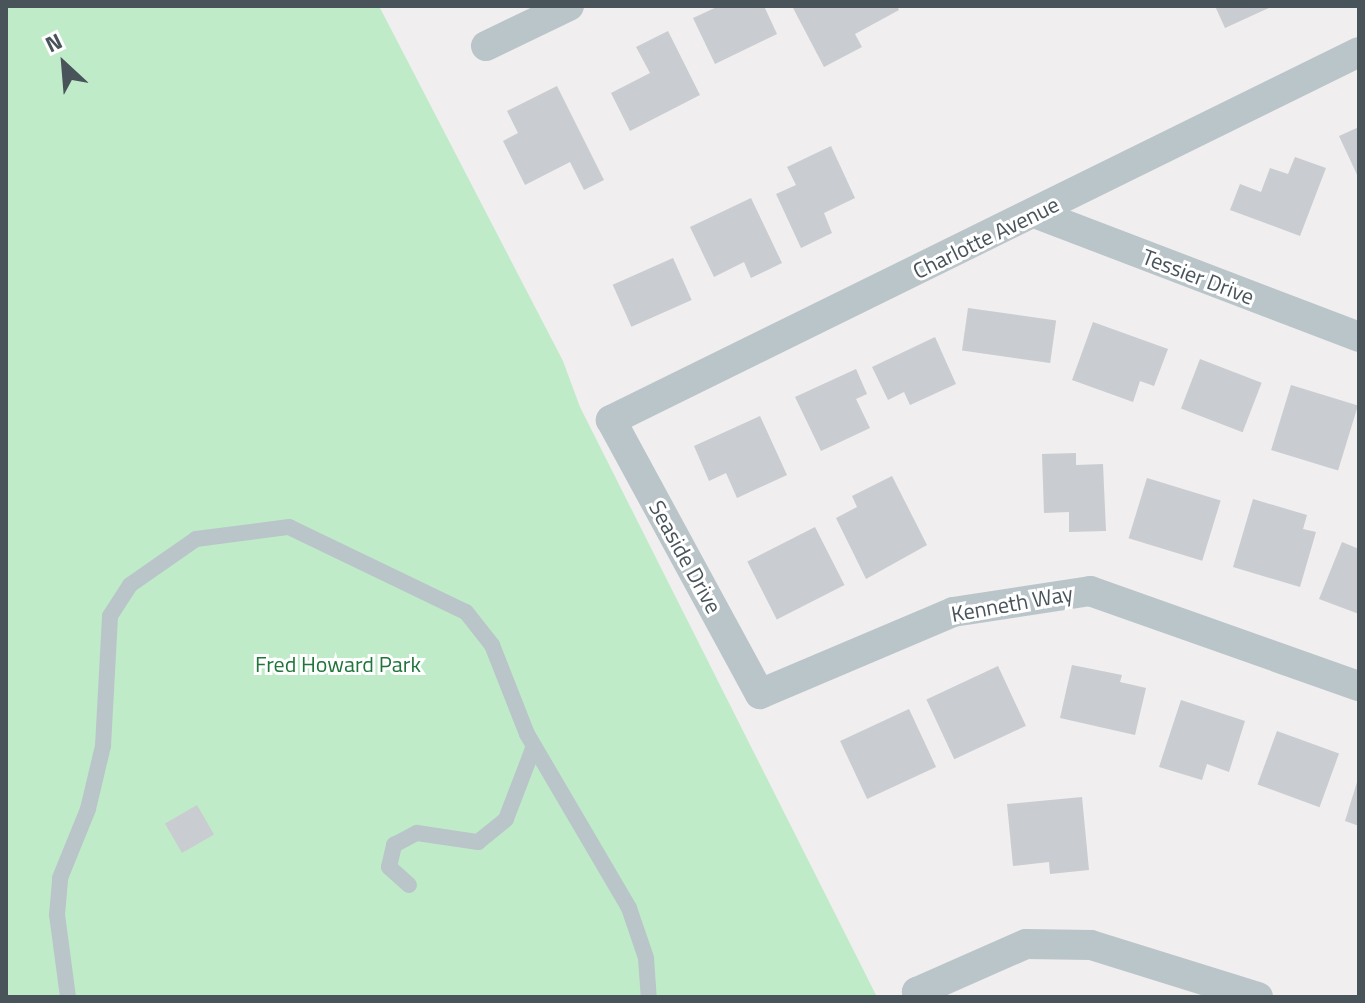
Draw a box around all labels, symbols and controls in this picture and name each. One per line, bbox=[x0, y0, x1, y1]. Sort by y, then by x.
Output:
north arrow bbox=[24, 24, 104, 104]
text: N bbox=[39, 24, 68, 61]
street label: Charlotte Avenue bbox=[909, 191, 1063, 285]
street label: Tessier Drive bbox=[1138, 244, 1258, 310]
street label: Seaside Drive bbox=[643, 496, 727, 618]
street label: Kenneth Way bbox=[949, 580, 1075, 628]
park label: Fred Howard Park bbox=[255, 652, 421, 678]

